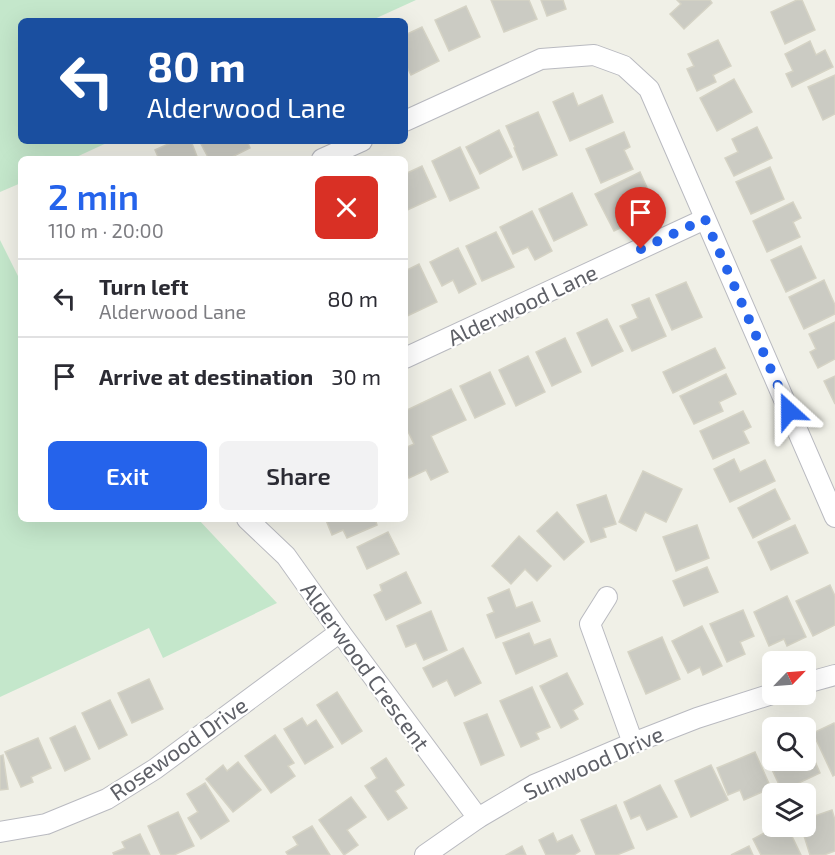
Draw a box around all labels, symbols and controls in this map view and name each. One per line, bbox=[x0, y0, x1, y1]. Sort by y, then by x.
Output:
text: 80 m bbox=[147, 40, 246, 90]
icon: left bbox=[48, 42, 126, 120]
text: Alderwood Lane bbox=[147, 91, 346, 123]
text: 2 min bbox=[48, 174, 139, 217]
button: close bbox=[315, 176, 378, 239]
pin bbox=[615, 187, 666, 249]
icon: arrive bbox=[624, 196, 657, 229]
text: 110 m · 20:00 bbox=[48, 218, 164, 242]
street label: Alderwood Lane bbox=[443, 258, 601, 350]
text: Turn left bbox=[99, 273, 188, 299]
icon: left bbox=[48, 282, 81, 315]
text: 80 m bbox=[327, 285, 378, 311]
text: Alderwood Lane bbox=[99, 299, 246, 323]
icon: arrive bbox=[48, 360, 81, 393]
text: Arrive at destination bbox=[99, 363, 313, 389]
text: 30 m bbox=[331, 363, 381, 389]
position arrow bbox=[757, 379, 821, 443]
button: Exit bbox=[48, 441, 207, 510]
button: Share bbox=[219, 441, 378, 510]
street label: Alderwood Crescent bbox=[296, 577, 436, 755]
north arrow bbox=[762, 651, 816, 705]
map controls bbox=[762, 651, 816, 837]
street label: Rosewood Drive bbox=[104, 691, 252, 805]
button: search bbox=[762, 717, 816, 771]
street label: Sunwood Drive bbox=[519, 720, 667, 804]
button: layers bbox=[762, 783, 816, 837]

